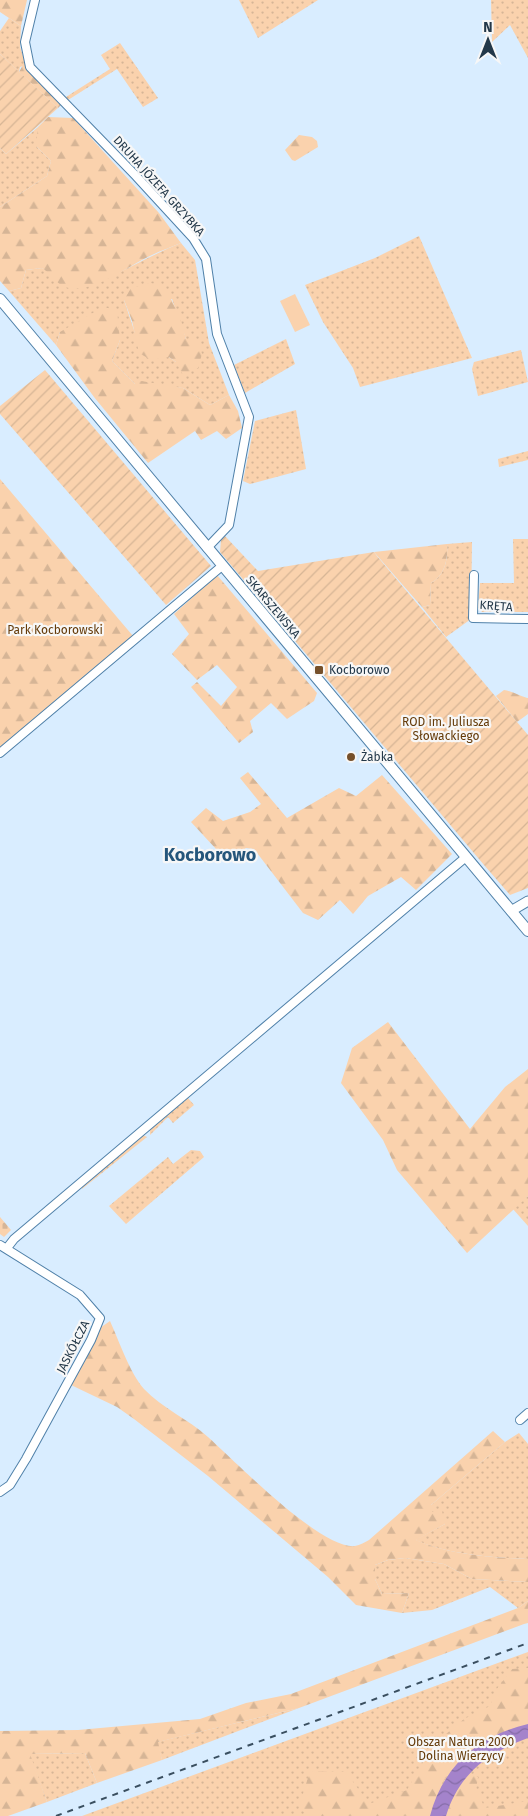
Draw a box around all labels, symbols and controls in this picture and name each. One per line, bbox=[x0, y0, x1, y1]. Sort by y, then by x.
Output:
north arrow bbox=[463, 15, 513, 65]
text: N bbox=[483, 19, 493, 36]
street label: DRUHA JÓZEFA GRZYBKA bbox=[110, 132, 208, 239]
street label: SKARSZEWSKA bbox=[243, 573, 303, 641]
street label: KRĘTA bbox=[479, 598, 513, 614]
park label: Park Kocborowski bbox=[7, 623, 103, 637]
place label: Kocborowo bbox=[329, 663, 390, 677]
marker: Kocborowo bbox=[313, 664, 325, 676]
park label: ROD im. Juliusza Słowackiego bbox=[402, 715, 490, 743]
place label: Żabka bbox=[361, 749, 393, 764]
marker: Żabka bbox=[345, 751, 357, 763]
district label: Kocborowo bbox=[164, 844, 256, 866]
street label: JASKÓŁCZA bbox=[53, 1318, 92, 1376]
park label: Obszar Natura 2000 Dolina Wierzycy bbox=[408, 1735, 515, 1763]

